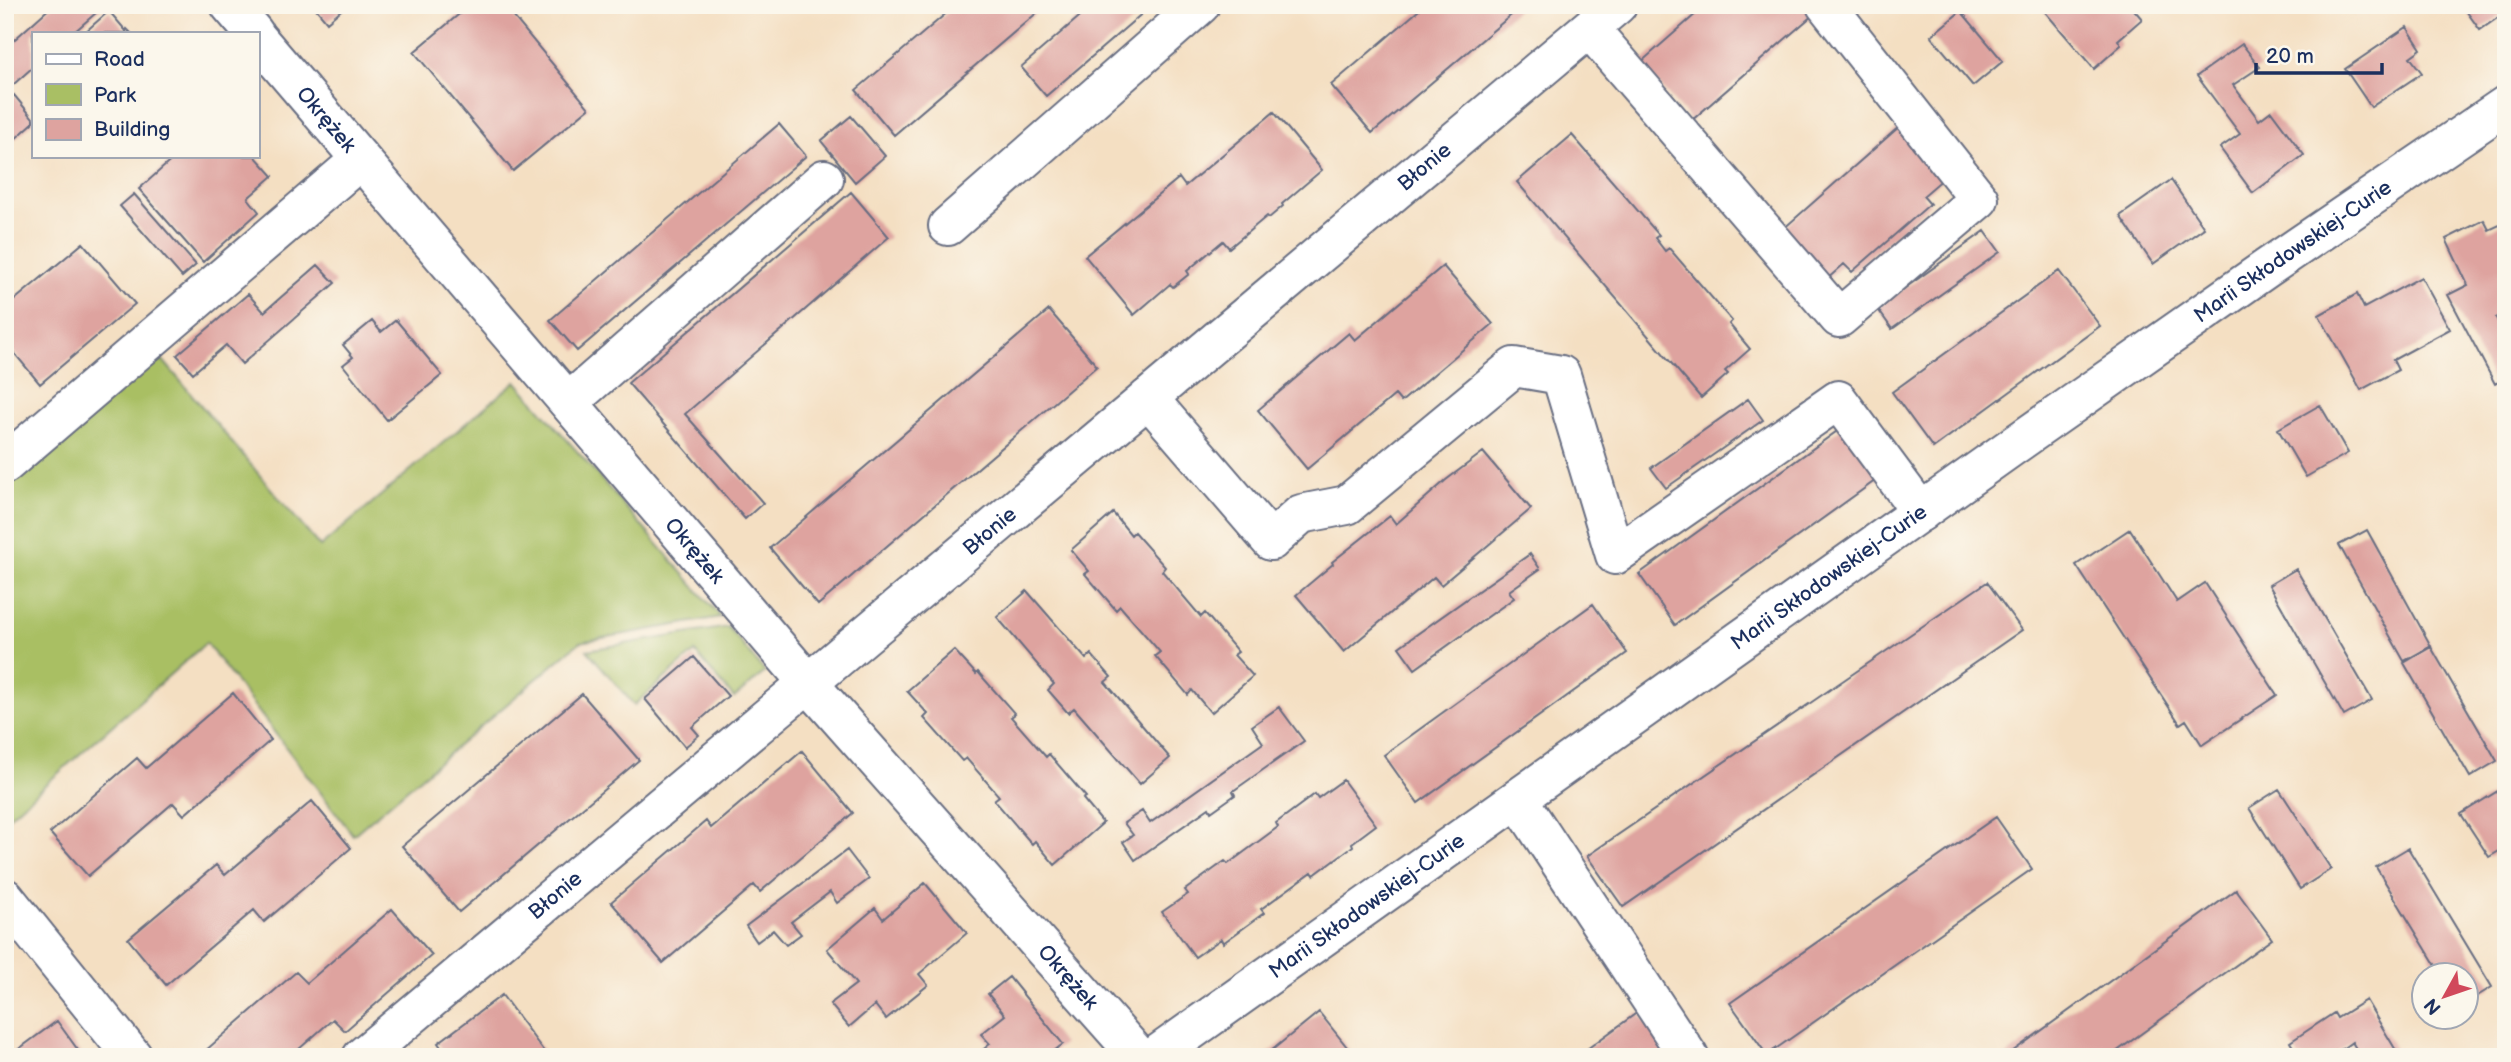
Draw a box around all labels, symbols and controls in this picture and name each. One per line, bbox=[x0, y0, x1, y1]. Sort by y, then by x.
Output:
legend bbox=[32, 32, 259, 158]
scale bar bbox=[2256, 32, 2382, 76]
text: 20 m bbox=[2266, 44, 2314, 69]
text: Road bbox=[94, 47, 145, 72]
street label: Okrężek bbox=[292, 81, 362, 158]
text: Park bbox=[94, 83, 137, 108]
text: Building bbox=[94, 117, 170, 142]
street label: Błonie bbox=[1392, 137, 1456, 196]
street label: Marii Skłodowskiej-Curie bbox=[2189, 174, 2396, 328]
street label: Marii Skłodowskiej-Curie bbox=[1726, 499, 1931, 655]
street label: Błonie bbox=[958, 501, 1021, 560]
street label: Okrężek bbox=[660, 512, 730, 589]
street label: Marii Skłodowskiej-Curie bbox=[1264, 828, 1469, 984]
street label: Błonie bbox=[523, 866, 587, 925]
street label: Okrężek bbox=[1033, 939, 1104, 1015]
north arrow bbox=[2410, 960, 2480, 1030]
text: N bbox=[2420, 993, 2447, 1019]

